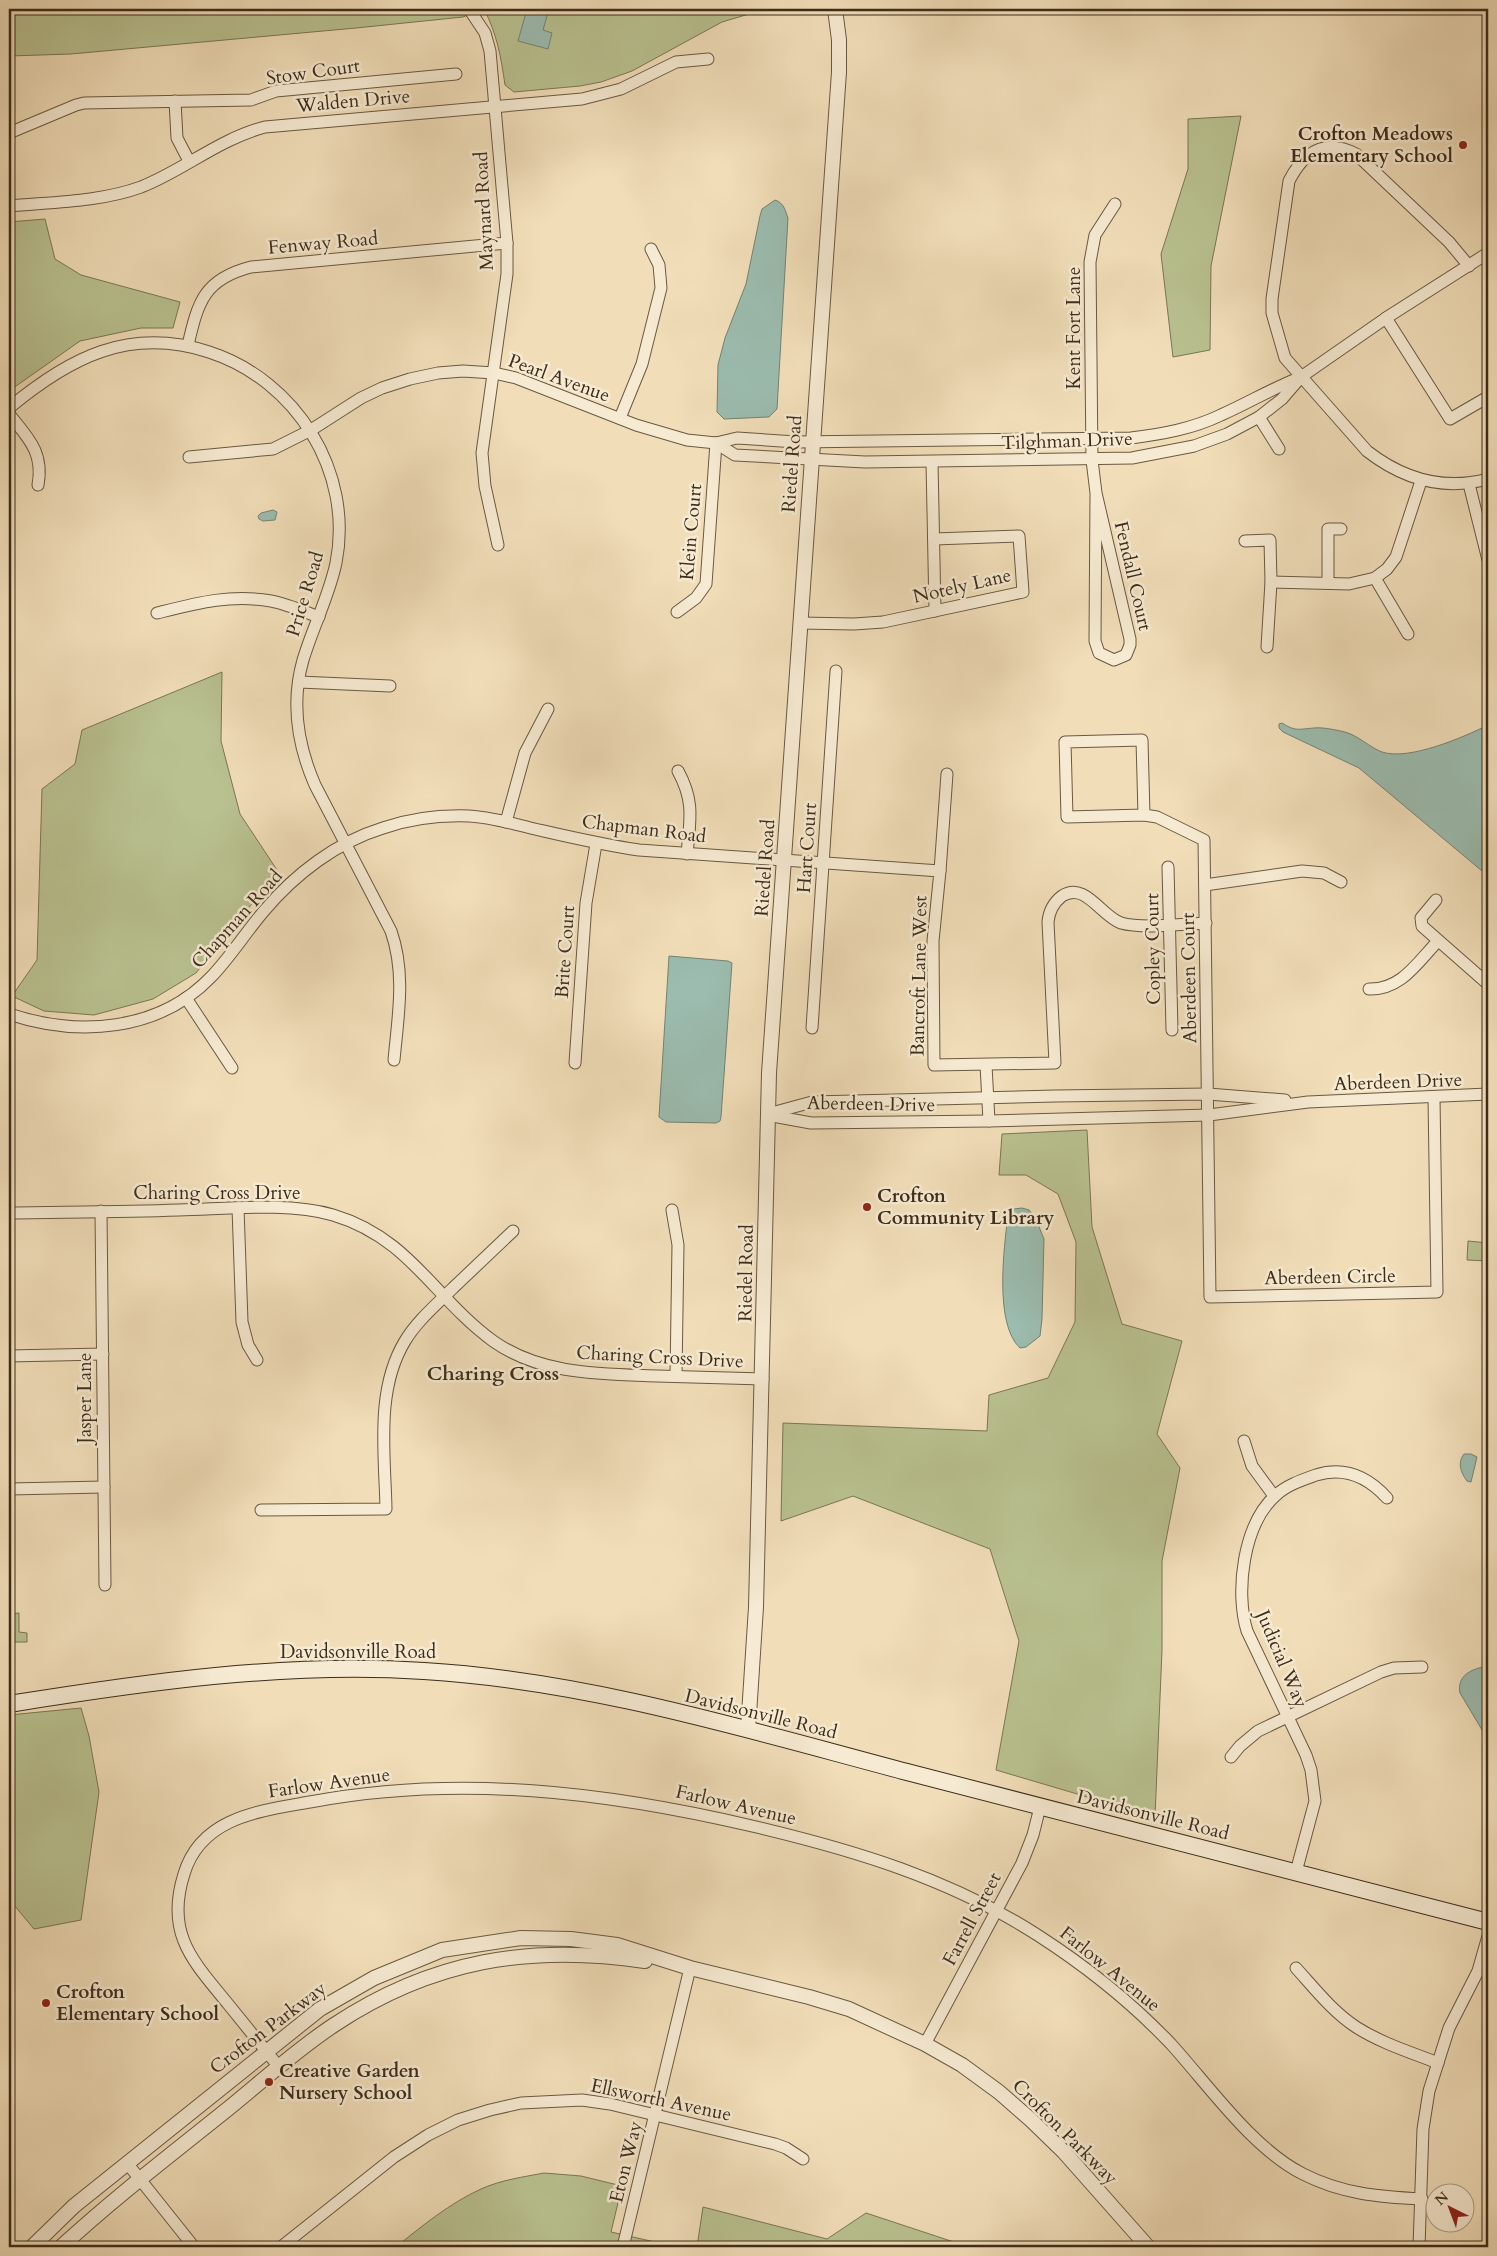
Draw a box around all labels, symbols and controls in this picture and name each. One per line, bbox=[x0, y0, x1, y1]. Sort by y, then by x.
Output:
street label: Stow Court bbox=[265, 53, 361, 91]
street label: Walden Drive bbox=[294, 83, 411, 119]
place label: Crofton Meadows Elementary School bbox=[1290, 121, 1453, 169]
marker: Crofton Meadows Elementary School bbox=[1457, 139, 1469, 151]
street label: Maynard Road bbox=[468, 151, 500, 271]
street label: Fenway Road bbox=[267, 225, 379, 261]
street label: Kent Fort Lane bbox=[1061, 267, 1087, 389]
street label: Pearl Avenue bbox=[504, 348, 614, 408]
street label: Riedel Road bbox=[776, 414, 808, 514]
street label: Tilghman Drive bbox=[1001, 426, 1133, 456]
street label: Klein Court bbox=[674, 483, 708, 581]
street label: Fendall Court bbox=[1108, 519, 1158, 633]
street label: Price Road bbox=[280, 548, 330, 640]
street label: Notely Lane bbox=[910, 562, 1014, 610]
street label: Hart Court bbox=[791, 802, 823, 894]
street label: Chapman Road bbox=[580, 808, 708, 850]
street label: Riedel Road bbox=[749, 818, 781, 918]
street label: Chapman Road bbox=[185, 864, 289, 974]
street label: Copley Court bbox=[1139, 893, 1167, 1005]
street label: Bancroft Lane West bbox=[905, 895, 933, 1057]
street label: Brite Court bbox=[549, 905, 581, 999]
street label: Aberdeen Court bbox=[1175, 912, 1203, 1044]
street label: Aberdeen Drive bbox=[1333, 1067, 1463, 1097]
street label: Aberdeen Drive bbox=[807, 1090, 935, 1118]
street label: Charing Cross Drive bbox=[133, 1180, 301, 1206]
place label: Crofton Community Library bbox=[877, 1183, 1055, 1231]
marker: Crofton Community Library bbox=[861, 1201, 873, 1213]
street label: Riedel Road bbox=[732, 1224, 760, 1322]
street label: Aberdeen Circle bbox=[1264, 1263, 1396, 1291]
street label: Charing Cross Drive bbox=[576, 1340, 744, 1374]
street label: Jasper Lane bbox=[72, 1353, 98, 1446]
district label: Charing Cross bbox=[427, 1360, 559, 1387]
street label: Judicial Way bbox=[1249, 1603, 1314, 1712]
street label: Davidsonville Road bbox=[280, 1639, 436, 1665]
street label: Davidsonville Road bbox=[682, 1682, 840, 1746]
street label: Farlow Avenue bbox=[266, 1762, 392, 1804]
street label: Farlow Avenue bbox=[673, 1778, 799, 1832]
street label: Davidsonville Road bbox=[1074, 1783, 1232, 1847]
street label: Farrell Street bbox=[937, 1868, 1007, 1970]
street label: Farlow Avenue bbox=[1054, 1920, 1166, 2018]
street label: Crofton Parkway bbox=[204, 1976, 332, 2080]
place label: Crofton Elementary School bbox=[56, 1979, 219, 2027]
marker: Crofton Elementary School bbox=[40, 1997, 52, 2009]
place label: Creative Garden Nursery School bbox=[279, 2058, 420, 2106]
street label: Ellsworth Avenue bbox=[588, 2072, 734, 2128]
street label: Crofton Parkway bbox=[1006, 2073, 1124, 2191]
marker: Creative Garden Nursery School bbox=[263, 2076, 275, 2088]
street label: Eton Way bbox=[603, 2119, 649, 2205]
north arrow bbox=[1424, 2184, 1474, 2234]
text: N bbox=[1431, 2188, 1453, 2210]

